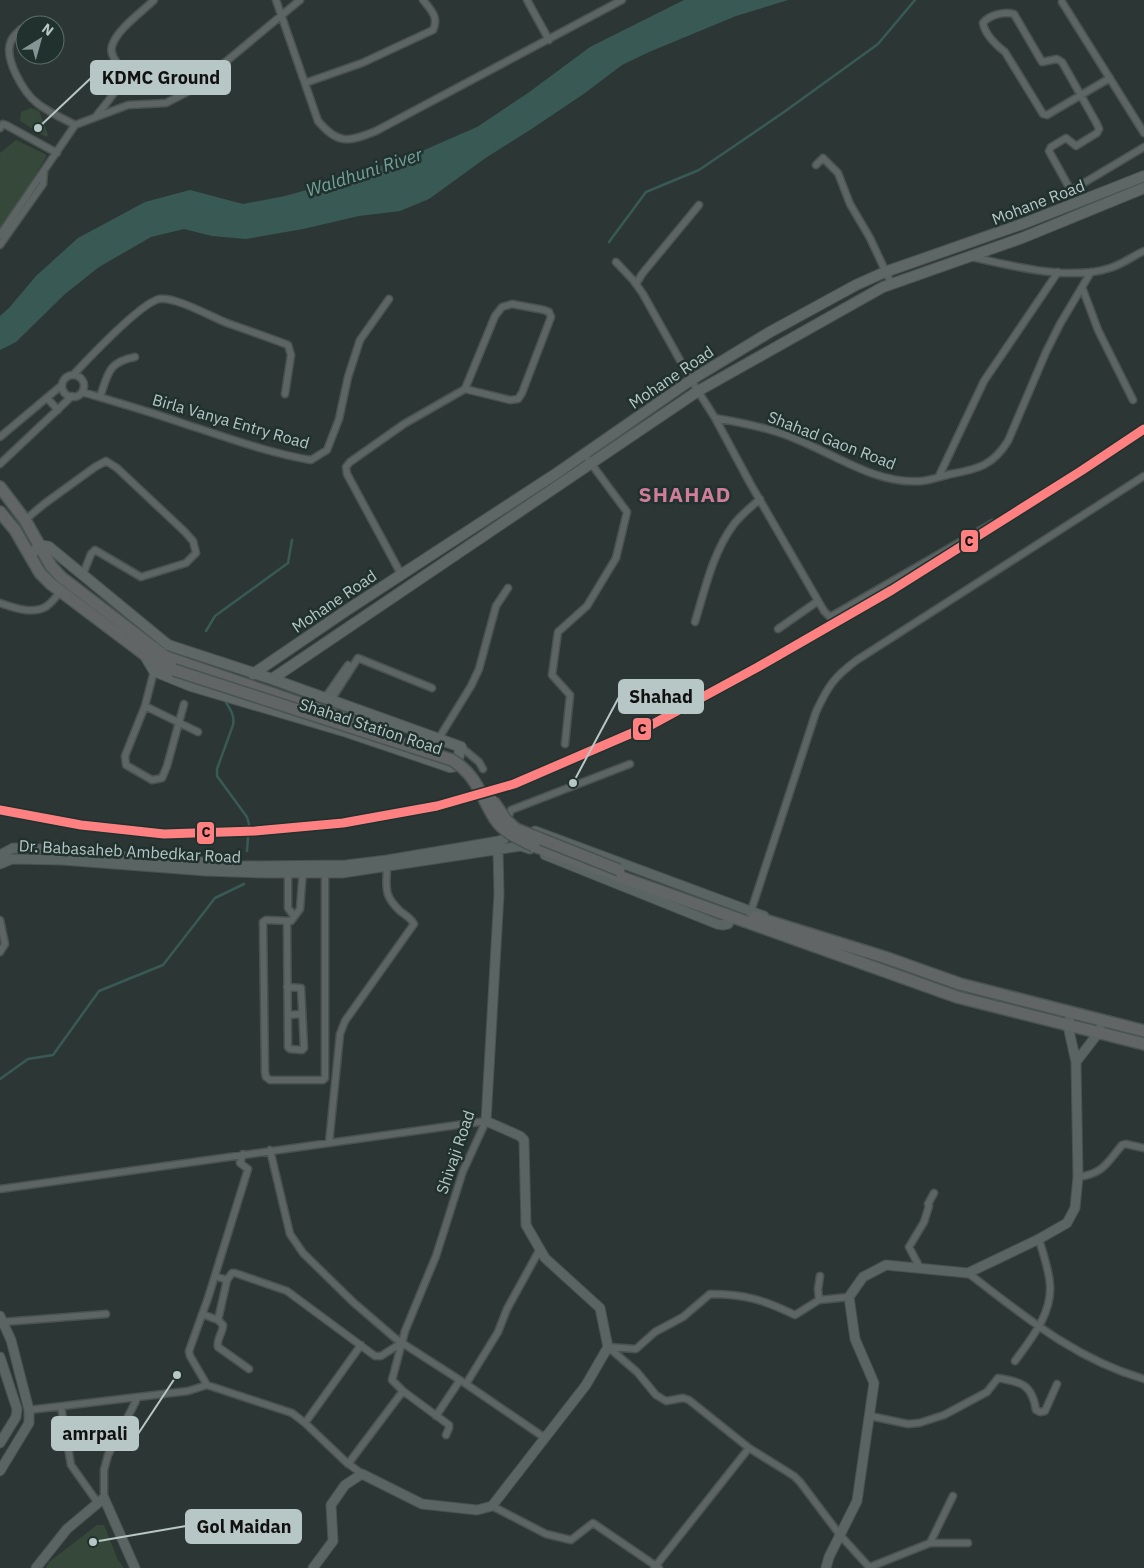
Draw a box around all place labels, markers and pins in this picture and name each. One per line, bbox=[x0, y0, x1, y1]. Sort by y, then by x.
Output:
callout: KDMC Ground bbox=[91, 61, 230, 94]
callout: Shahad bbox=[619, 680, 703, 713]
callout: amrpali bbox=[52, 1417, 138, 1450]
callout: Gol Maidan bbox=[186, 1510, 301, 1543]

